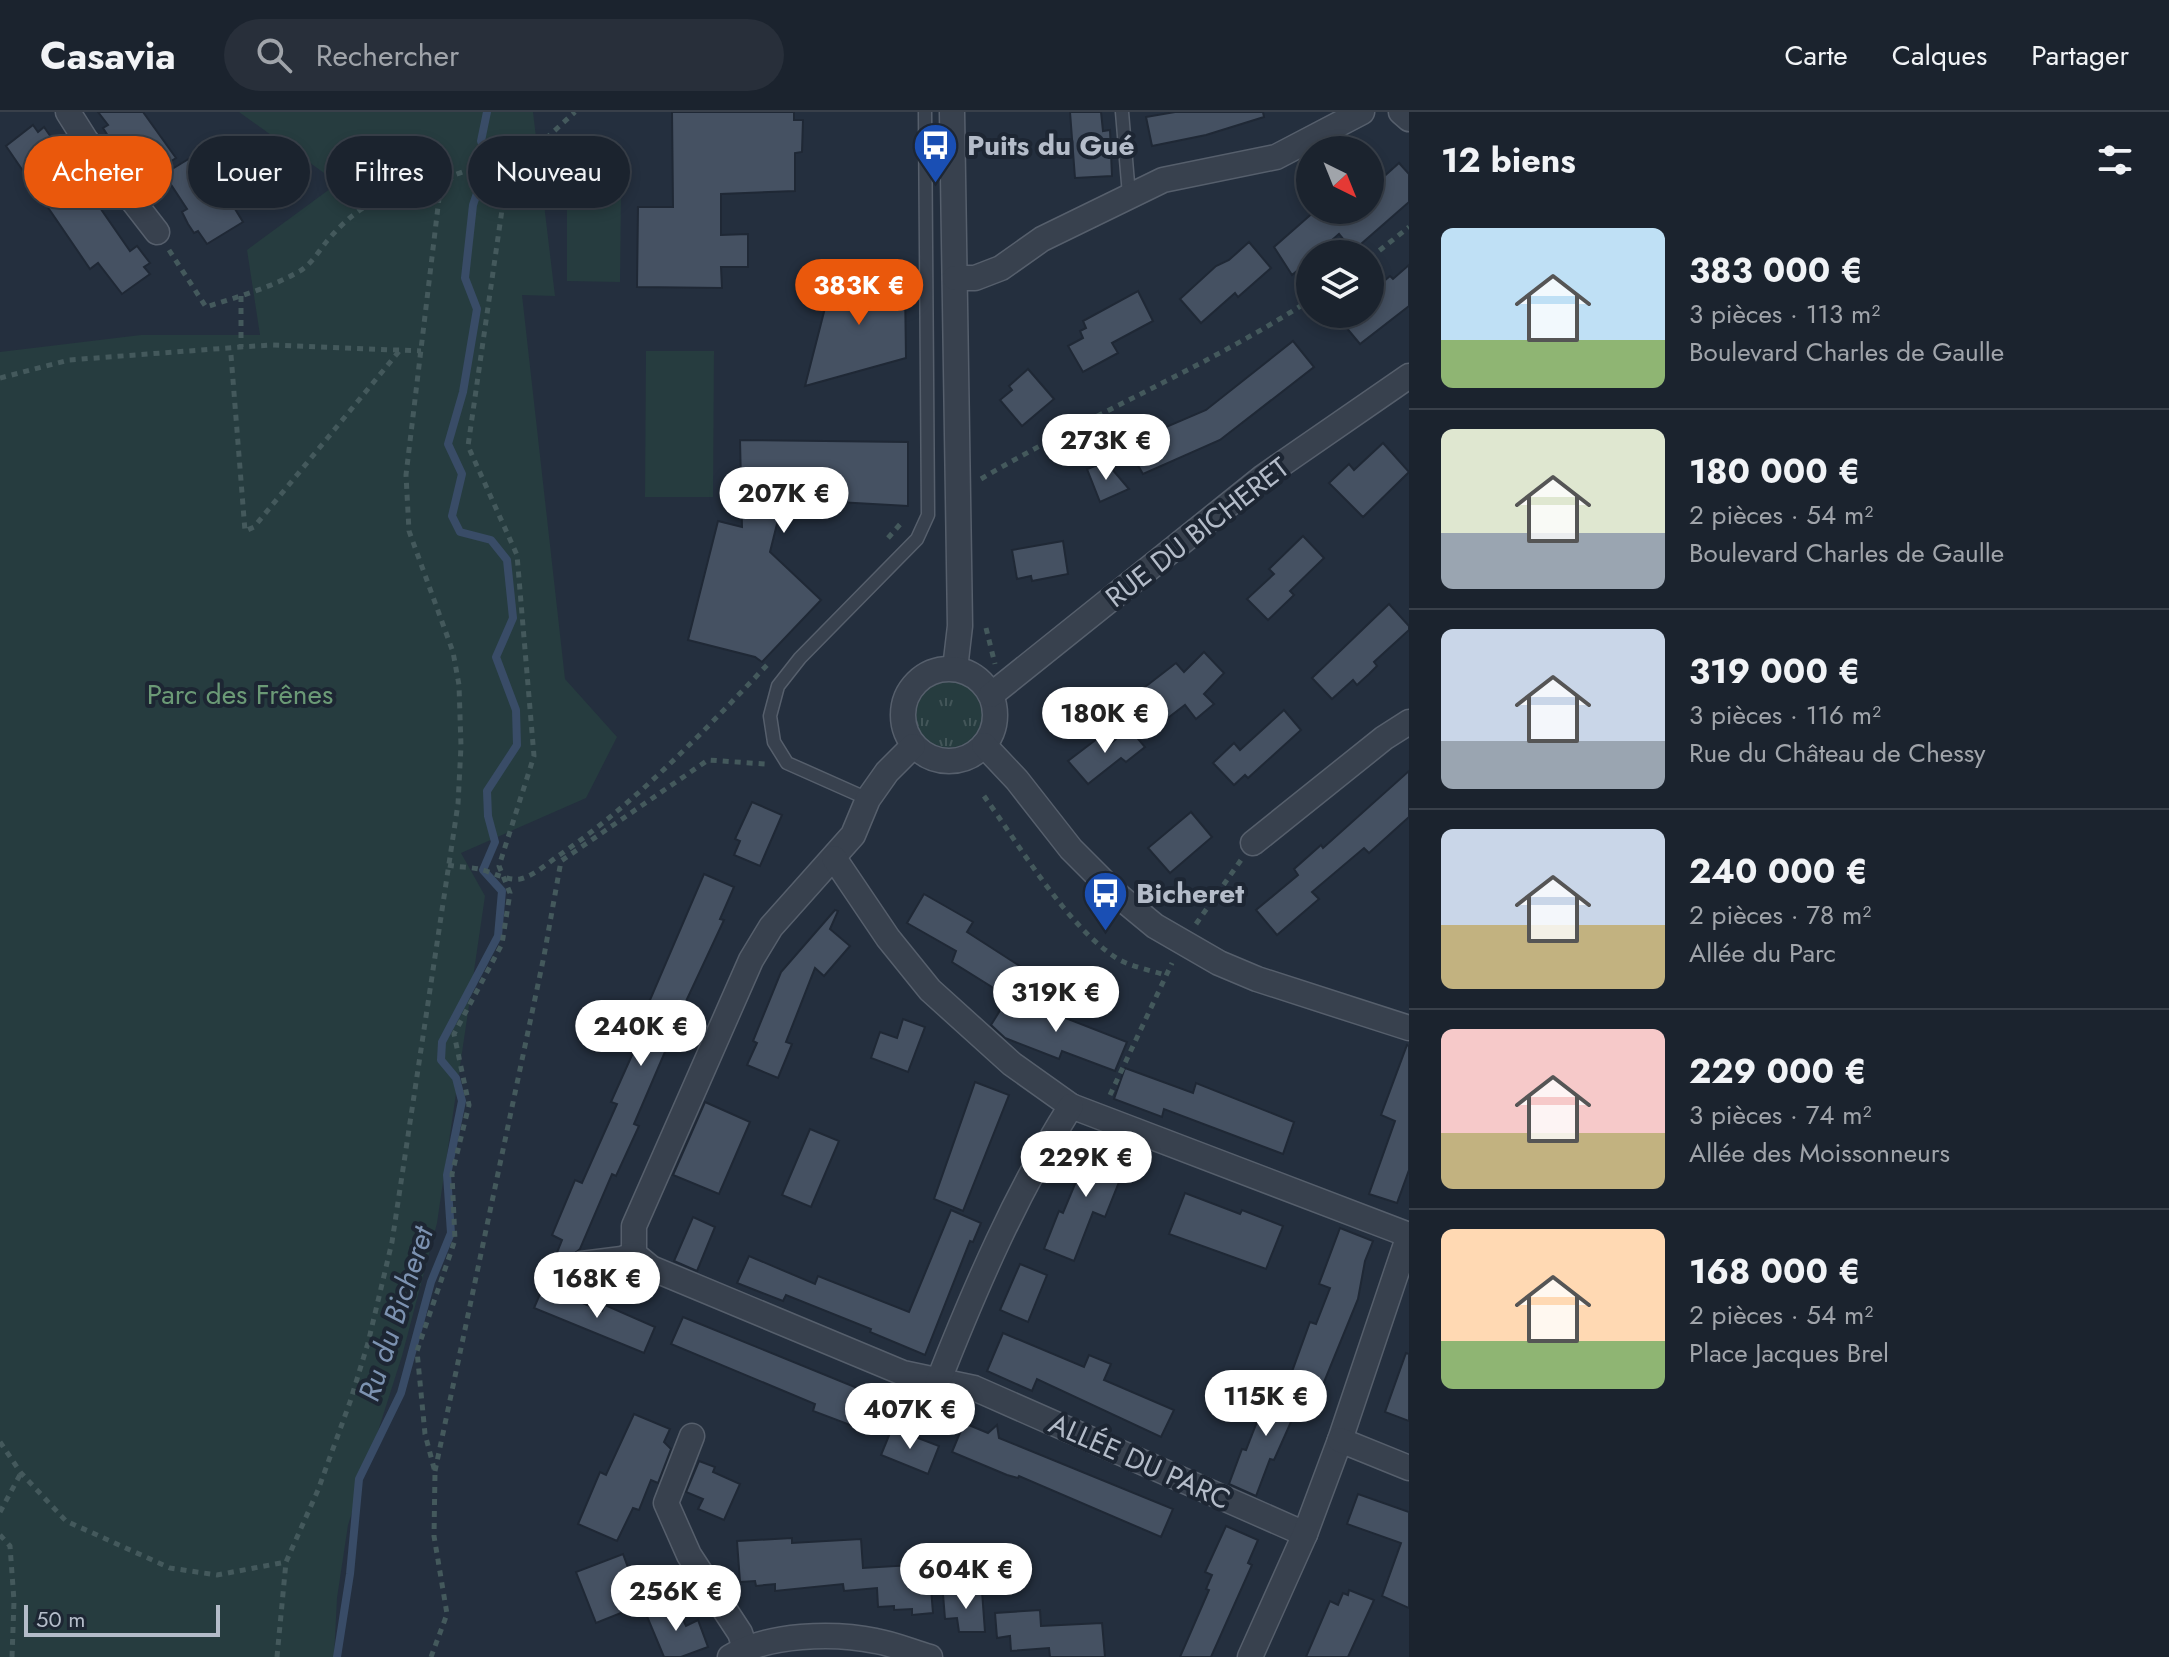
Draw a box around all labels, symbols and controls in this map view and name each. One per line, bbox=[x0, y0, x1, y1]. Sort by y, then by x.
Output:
search box bbox=[224, 19, 784, 91]
text: Casavia bbox=[40, 28, 176, 83]
icon: search bbox=[252, 33, 296, 77]
text: Rechercher bbox=[316, 34, 459, 77]
text: Carte bbox=[1784, 35, 1848, 76]
text: Calques bbox=[1892, 35, 1987, 76]
text: Partager bbox=[2031, 35, 2129, 76]
bus stop icon: Puits du Gué bbox=[912, 121, 960, 184]
place label: Puits du Gué bbox=[967, 125, 1135, 166]
chip: Acheter bbox=[24, 136, 172, 208]
chip: Louer bbox=[188, 136, 310, 208]
chip: Filtres bbox=[326, 136, 452, 208]
chip: Nouveau bbox=[468, 136, 630, 208]
north arrow bbox=[1296, 136, 1384, 224]
map controls bbox=[1296, 136, 1384, 328]
text: 12 biens bbox=[1441, 136, 1576, 185]
icon: filters bbox=[2093, 138, 2137, 182]
button: layers bbox=[1296, 240, 1384, 328]
text: 383 000 € bbox=[1689, 246, 1863, 295]
pin: 383K € bbox=[794, 259, 924, 327]
icon: home bbox=[1505, 260, 1601, 356]
text: 383K € bbox=[813, 266, 905, 304]
text: 3 pièces · 113 m² bbox=[1689, 295, 1880, 333]
text: Boulevard Charles de Gaulle bbox=[1689, 333, 2004, 371]
pin: 273K € bbox=[1041, 414, 1171, 482]
text: 273K € bbox=[1060, 421, 1152, 459]
text: 180 000 € bbox=[1689, 447, 1860, 496]
street label: RUE DU BICHERET bbox=[1097, 448, 1298, 617]
icon: home bbox=[1505, 461, 1601, 557]
pin: 207K € bbox=[719, 467, 849, 535]
text: 207K € bbox=[738, 474, 830, 512]
text: 2 pièces · 54 m² bbox=[1689, 496, 1873, 534]
text: Boulevard Charles de Gaulle bbox=[1689, 534, 2004, 572]
text: 319 000 € bbox=[1689, 647, 1860, 696]
icon: home bbox=[1505, 661, 1601, 757]
park label: Parc des Frênes bbox=[147, 674, 333, 715]
pin: 180K € bbox=[1040, 687, 1170, 755]
text: 180K € bbox=[1060, 694, 1150, 732]
text: 3 pièces · 116 m² bbox=[1689, 696, 1881, 734]
text: Rue du Château de Chessy bbox=[1689, 734, 1985, 772]
text: 240 000 € bbox=[1689, 847, 1868, 896]
icon: home bbox=[1505, 861, 1601, 957]
bus stop icon: Bicheret bbox=[1081, 869, 1129, 932]
place label: Bicheret bbox=[1136, 873, 1244, 914]
text: 2 pièces · 78 m² bbox=[1689, 896, 1871, 934]
text: Allée du Parc bbox=[1689, 934, 1836, 972]
pin: 319K € bbox=[991, 966, 1121, 1034]
text: 319K € bbox=[1011, 973, 1101, 1011]
pin: 240K € bbox=[576, 1000, 706, 1068]
text: 240K € bbox=[593, 1007, 689, 1045]
text: 229 000 € bbox=[1689, 1047, 1867, 1096]
icon: home bbox=[1505, 1061, 1601, 1157]
text: 3 pièces · 74 m² bbox=[1689, 1096, 1872, 1134]
pin: 229K € bbox=[1021, 1131, 1151, 1199]
text: Allée des Moissonneurs bbox=[1689, 1134, 1950, 1172]
text: 229K € bbox=[1039, 1138, 1133, 1176]
water label: Ru du Bicheret bbox=[347, 1219, 445, 1407]
text: 168 000 € bbox=[1689, 1247, 1861, 1296]
pin: 168K € bbox=[532, 1252, 662, 1320]
text: 168K € bbox=[552, 1259, 642, 1297]
icon: home bbox=[1505, 1261, 1601, 1357]
text: 2 pièces · 54 m² bbox=[1689, 1296, 1873, 1334]
text: Place Jacques Brel bbox=[1689, 1334, 1889, 1372]
pin: 115K € bbox=[1201, 1370, 1331, 1438]
text: 115K € bbox=[1223, 1377, 1309, 1415]
pin: 407K € bbox=[845, 1383, 975, 1451]
text: 407K € bbox=[863, 1390, 957, 1428]
street label: ALLÉE DU PARC bbox=[1043, 1403, 1237, 1520]
pin: 604K € bbox=[901, 1543, 1031, 1611]
text: 604K € bbox=[918, 1550, 1014, 1588]
pin: 256K € bbox=[611, 1565, 741, 1633]
text: 256K € bbox=[629, 1572, 723, 1610]
scale bar bbox=[24, 1601, 220, 1637]
text: 50 m bbox=[36, 1603, 85, 1635]

